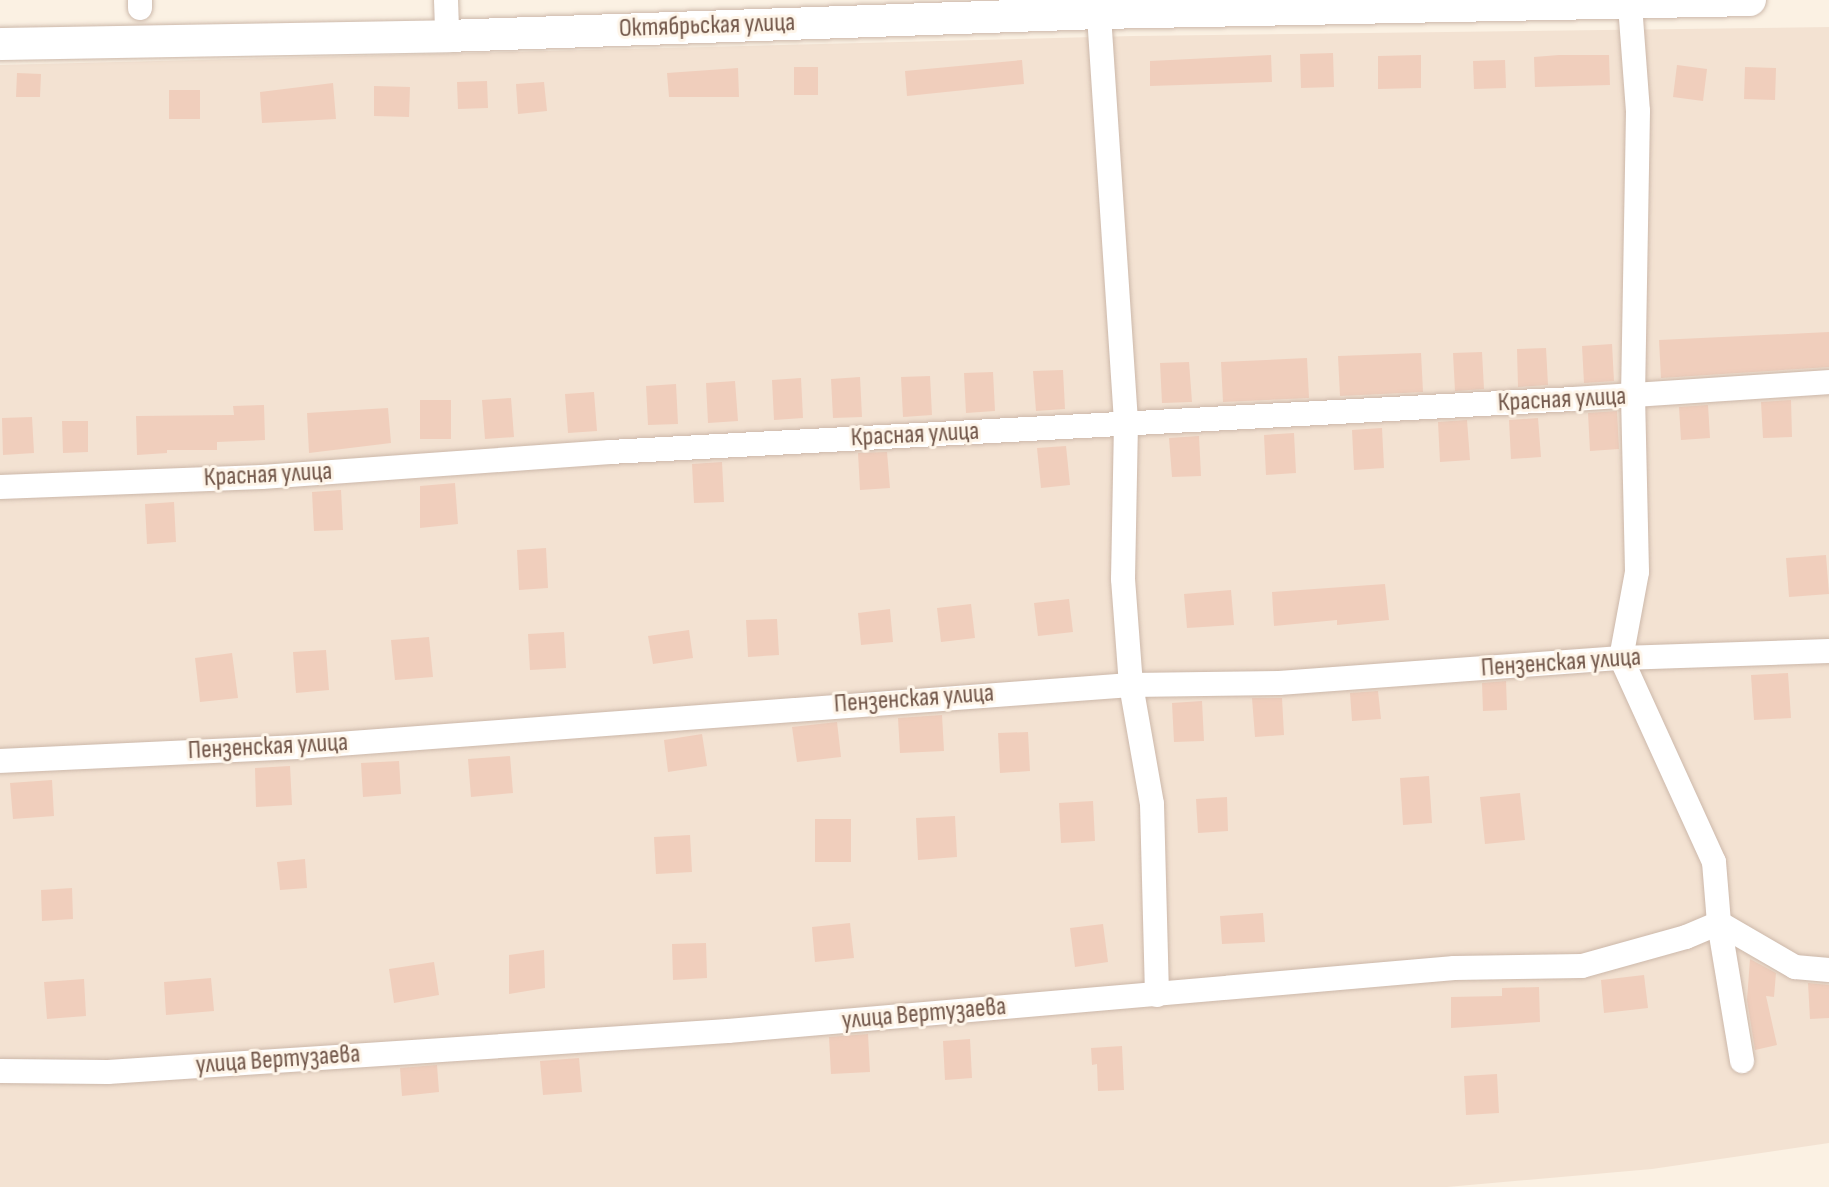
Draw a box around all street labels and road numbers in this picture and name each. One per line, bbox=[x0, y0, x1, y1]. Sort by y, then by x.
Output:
street label: Октябрьская улица bbox=[618, 7, 796, 45]
street label: Красная улица bbox=[1497, 381, 1627, 419]
street label: Красная улица bbox=[850, 416, 980, 454]
street label: Красная улица bbox=[203, 456, 333, 494]
street label: Пензенская улица bbox=[1480, 642, 1642, 684]
street label: Пензенская улица bbox=[833, 678, 995, 720]
street label: Пензенская улица bbox=[187, 727, 349, 767]
street label: улица Вертузаева bbox=[841, 991, 1007, 1037]
street label: улица Вертузаева bbox=[195, 1039, 361, 1081]

